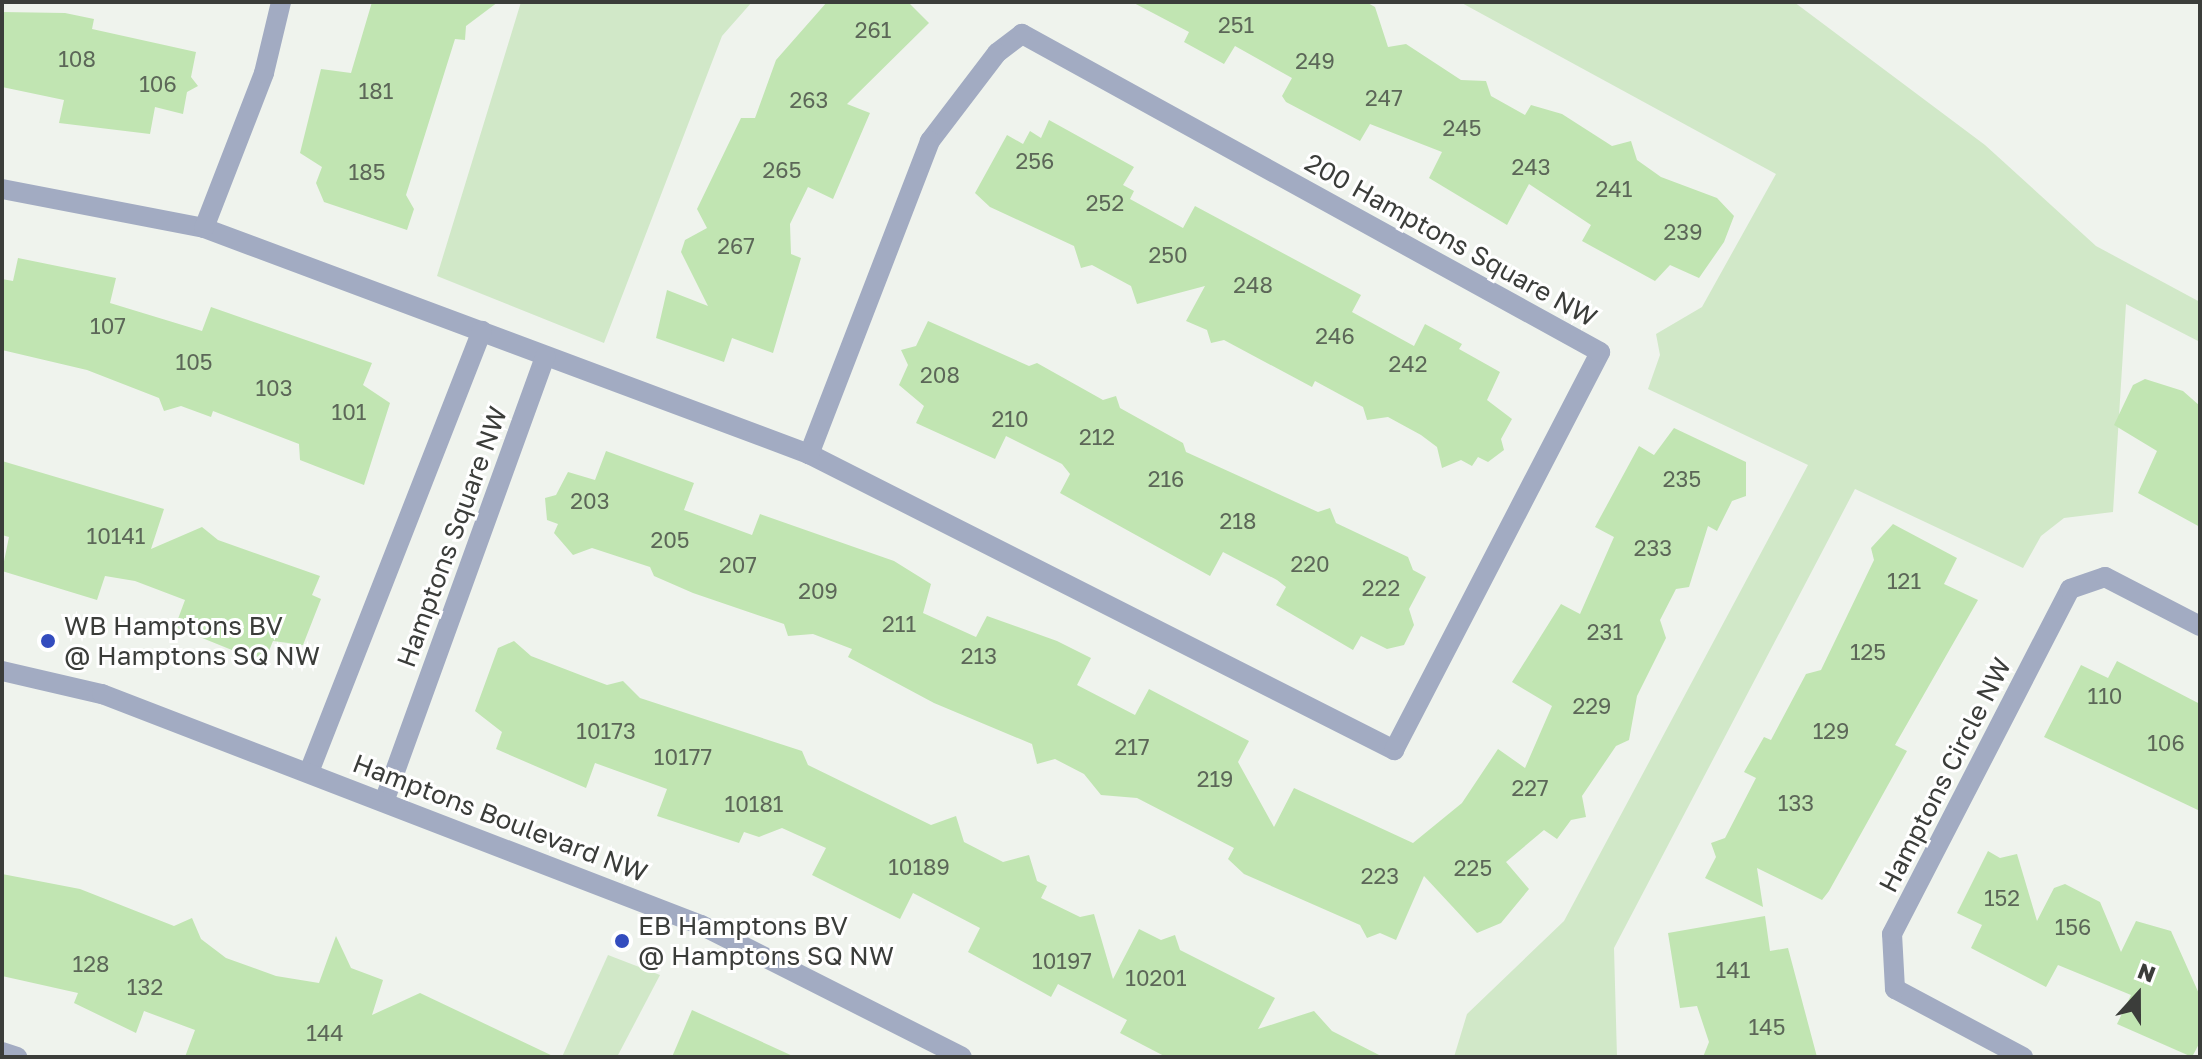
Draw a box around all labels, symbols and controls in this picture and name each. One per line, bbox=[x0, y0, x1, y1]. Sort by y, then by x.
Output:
house number: 251 bbox=[1218, 12, 1254, 38]
house number: 261 bbox=[855, 17, 891, 43]
house number: 108 bbox=[58, 46, 96, 72]
house number: 249 bbox=[1295, 48, 1335, 74]
house number: 106 bbox=[139, 71, 177, 97]
house number: 181 bbox=[359, 78, 393, 104]
house number: 247 bbox=[1365, 85, 1403, 111]
house number: 263 bbox=[790, 87, 828, 113]
house number: 245 bbox=[1443, 115, 1481, 141]
street label: 200 Hamptons Square NW bbox=[1300, 147, 1602, 333]
house number: 256 bbox=[1016, 148, 1054, 174]
house number: 243 bbox=[1511, 154, 1551, 180]
house number: 265 bbox=[763, 157, 801, 183]
house number: 185 bbox=[349, 159, 385, 185]
house number: 241 bbox=[1596, 176, 1632, 202]
house number: 252 bbox=[1086, 190, 1124, 216]
house number: 239 bbox=[1664, 219, 1702, 245]
house number: 267 bbox=[717, 233, 755, 259]
house number: 250 bbox=[1148, 242, 1188, 268]
house number: 248 bbox=[1233, 272, 1273, 298]
house number: 107 bbox=[90, 313, 126, 339]
house number: 246 bbox=[1315, 323, 1355, 349]
house number: 105 bbox=[175, 349, 213, 375]
house number: 242 bbox=[1389, 351, 1427, 377]
house number: 208 bbox=[920, 362, 960, 388]
house number: 103 bbox=[255, 375, 293, 401]
house number: 101 bbox=[332, 399, 366, 425]
street label: Hamptons Square NW bbox=[390, 402, 514, 672]
house number: 210 bbox=[991, 406, 1029, 432]
house number: 212 bbox=[1079, 424, 1115, 450]
house number: 216 bbox=[1148, 466, 1184, 492]
house number: 235 bbox=[1663, 466, 1701, 492]
house number: 203 bbox=[570, 488, 610, 514]
house number: 218 bbox=[1220, 508, 1256, 534]
house number: 10141 bbox=[86, 523, 146, 549]
house number: 205 bbox=[650, 527, 690, 553]
house number: 233 bbox=[1634, 535, 1672, 561]
house number: 220 bbox=[1290, 551, 1330, 577]
house number: 207 bbox=[719, 552, 757, 578]
house number: 121 bbox=[1887, 568, 1921, 594]
house number: 222 bbox=[1362, 575, 1400, 601]
house number: 209 bbox=[798, 578, 838, 604]
place label: WB Hamptons BV @ Hamptons SQ NW bbox=[64, 610, 320, 672]
house number: 211 bbox=[882, 611, 916, 637]
house number: 231 bbox=[1587, 619, 1623, 645]
marker: WB Hamptons BV @ Hamptons SQ NW bbox=[39, 632, 57, 650]
house number: 125 bbox=[1850, 639, 1886, 665]
house number: 213 bbox=[961, 643, 997, 669]
street label: Hamptons Circle NW bbox=[1872, 653, 2018, 897]
house number: 110 bbox=[2088, 683, 2122, 709]
house number: 229 bbox=[1573, 693, 1611, 719]
house number: 10173 bbox=[576, 718, 636, 744]
house number: 129 bbox=[1813, 718, 1849, 744]
house number: 106 bbox=[2147, 730, 2185, 756]
house number: 217 bbox=[1114, 734, 1150, 760]
house number: 10177 bbox=[654, 744, 712, 770]
street label: Hamptons Boulevard NW bbox=[348, 747, 652, 889]
house number: 219 bbox=[1197, 766, 1233, 792]
house number: 227 bbox=[1511, 775, 1549, 801]
house number: 133 bbox=[1778, 790, 1814, 816]
house number: 10181 bbox=[724, 791, 784, 817]
house number: 10189 bbox=[888, 854, 950, 880]
house number: 225 bbox=[1454, 855, 1492, 881]
house number: 223 bbox=[1361, 863, 1399, 889]
house number: 152 bbox=[1984, 885, 2020, 911]
place label: EB Hamptons BV @ Hamptons SQ NW bbox=[638, 910, 894, 972]
house number: 156 bbox=[2055, 914, 2091, 940]
marker: EB Hamptons BV @ Hamptons SQ NW bbox=[613, 932, 631, 950]
house number: 10197 bbox=[1032, 948, 1092, 974]
house number: 128 bbox=[73, 951, 109, 977]
north arrow bbox=[2098, 955, 2178, 1035]
house number: 141 bbox=[1716, 957, 1750, 983]
text: N bbox=[2134, 957, 2159, 988]
house number: 10201 bbox=[1125, 965, 1187, 991]
house number: 132 bbox=[127, 974, 163, 1000]
house number: 145 bbox=[1749, 1014, 1785, 1040]
house number: 144 bbox=[306, 1020, 344, 1046]

